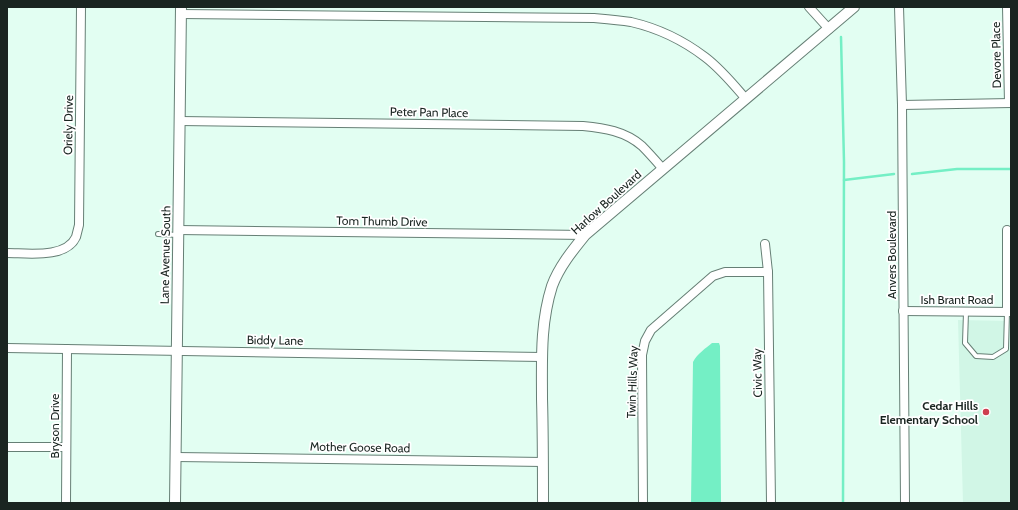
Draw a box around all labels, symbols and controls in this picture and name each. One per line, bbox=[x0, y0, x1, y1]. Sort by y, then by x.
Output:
street label: Devore Place bbox=[988, 22, 1004, 88]
street label: Oriely Drive bbox=[60, 95, 76, 155]
street label: Peter Pan Place bbox=[390, 104, 468, 120]
street label: Harlow Boulevard bbox=[568, 167, 644, 237]
street label: Lane Avenue South bbox=[157, 206, 173, 304]
street label: Anvers Boulevard bbox=[884, 211, 899, 299]
street label: Tom Thumb Drive bbox=[336, 213, 428, 229]
street label: Ish Brant Road bbox=[920, 292, 994, 307]
street label: Biddy Lane bbox=[247, 332, 303, 348]
street label: Twin Hills Way bbox=[623, 345, 641, 419]
street label: Civic Way bbox=[749, 348, 765, 398]
street label: Bryson Drive bbox=[47, 394, 62, 458]
place label: Cedar Hills Elementary School bbox=[880, 398, 978, 427]
marker: Cedar Hills Elementary School bbox=[981, 407, 991, 417]
street label: Mother Goose Road bbox=[310, 439, 410, 455]

